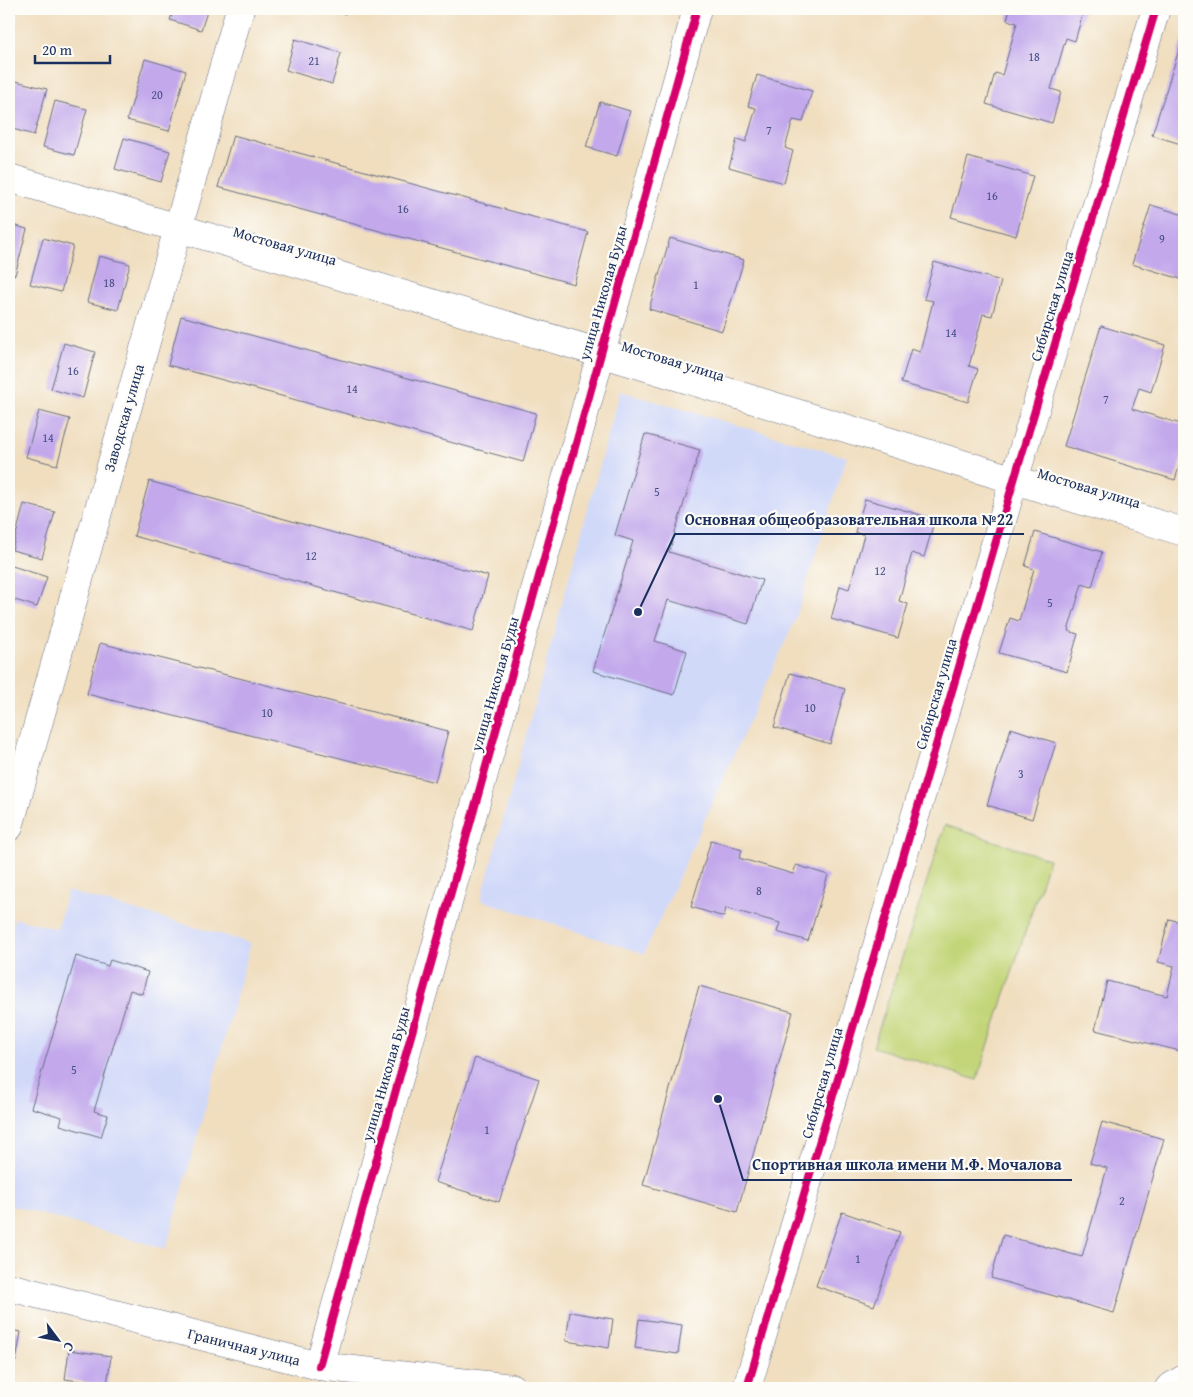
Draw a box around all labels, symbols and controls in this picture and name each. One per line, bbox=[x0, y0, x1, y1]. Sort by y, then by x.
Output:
scale bar bbox=[35, 32, 110, 64]
text: 20 m bbox=[42, 39, 73, 60]
house number: 18 bbox=[1028, 48, 1040, 65]
house number: 21 bbox=[308, 52, 320, 69]
house number: 20 bbox=[151, 86, 163, 103]
house number: 7 bbox=[766, 122, 772, 139]
house number: 16 bbox=[986, 187, 998, 204]
house number: 16 bbox=[397, 200, 409, 217]
street label: Мостовая улица bbox=[231, 221, 340, 271]
street label: улица Николая Буды bbox=[573, 223, 632, 364]
house number: 9 bbox=[1159, 230, 1165, 247]
street label: Сибирская улица bbox=[1025, 247, 1079, 364]
house number: 18 bbox=[103, 274, 115, 291]
house number: 1 bbox=[693, 276, 699, 293]
house number: 14 bbox=[945, 324, 957, 341]
street label: Мостовая улица bbox=[619, 335, 728, 386]
street label: Заводская улица bbox=[98, 361, 149, 474]
house number: 16 bbox=[67, 362, 79, 379]
house number: 14 bbox=[346, 380, 358, 397]
house number: 7 bbox=[1103, 391, 1109, 408]
house number: 14 bbox=[42, 429, 54, 446]
street label: Мостовая улица bbox=[1035, 462, 1144, 513]
house number: 5 bbox=[654, 483, 660, 500]
callout: Основная общеобразовательная школа №22 bbox=[675, 503, 1024, 534]
text: Основная общеобразовательная школа №22 bbox=[685, 507, 1013, 531]
house number: 12 bbox=[305, 547, 317, 564]
house number: 12 bbox=[874, 562, 886, 579]
house number: 5 bbox=[1047, 594, 1053, 611]
street label: улица Николая Буды bbox=[465, 614, 524, 755]
street label: Сибирская улица bbox=[910, 635, 962, 752]
house number: 10 bbox=[804, 699, 816, 716]
house number: 10 bbox=[261, 704, 273, 721]
house number: 3 bbox=[1018, 765, 1024, 782]
house number: 8 bbox=[756, 882, 762, 899]
street label: улица Николая Буды bbox=[356, 1004, 415, 1145]
street label: Сибирская улица bbox=[796, 1024, 848, 1141]
house number: 5 bbox=[71, 1061, 77, 1078]
house number: 1 bbox=[484, 1121, 490, 1138]
callout: Спортивная школа имени М.Ф. Мочалова bbox=[743, 1149, 1072, 1180]
text: Спортивная школа имени М.Ф. Мочалова bbox=[752, 1152, 1063, 1176]
house number: 2 bbox=[1119, 1192, 1125, 1209]
house number: 1 bbox=[855, 1250, 861, 1267]
north arrow bbox=[32, 1314, 82, 1364]
street label: Граничная улица bbox=[186, 1322, 303, 1371]
text: С bbox=[58, 1338, 80, 1356]

